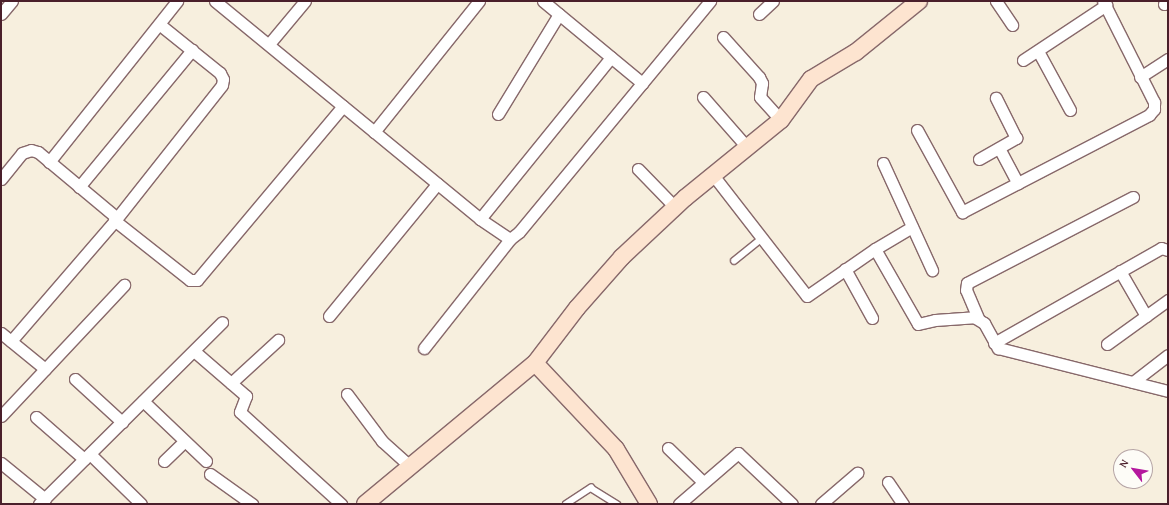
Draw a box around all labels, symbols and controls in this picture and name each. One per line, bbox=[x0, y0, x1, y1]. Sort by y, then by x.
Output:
north arrow bbox=[1113, 449, 1153, 489]
text: N bbox=[1115, 456, 1132, 471]

